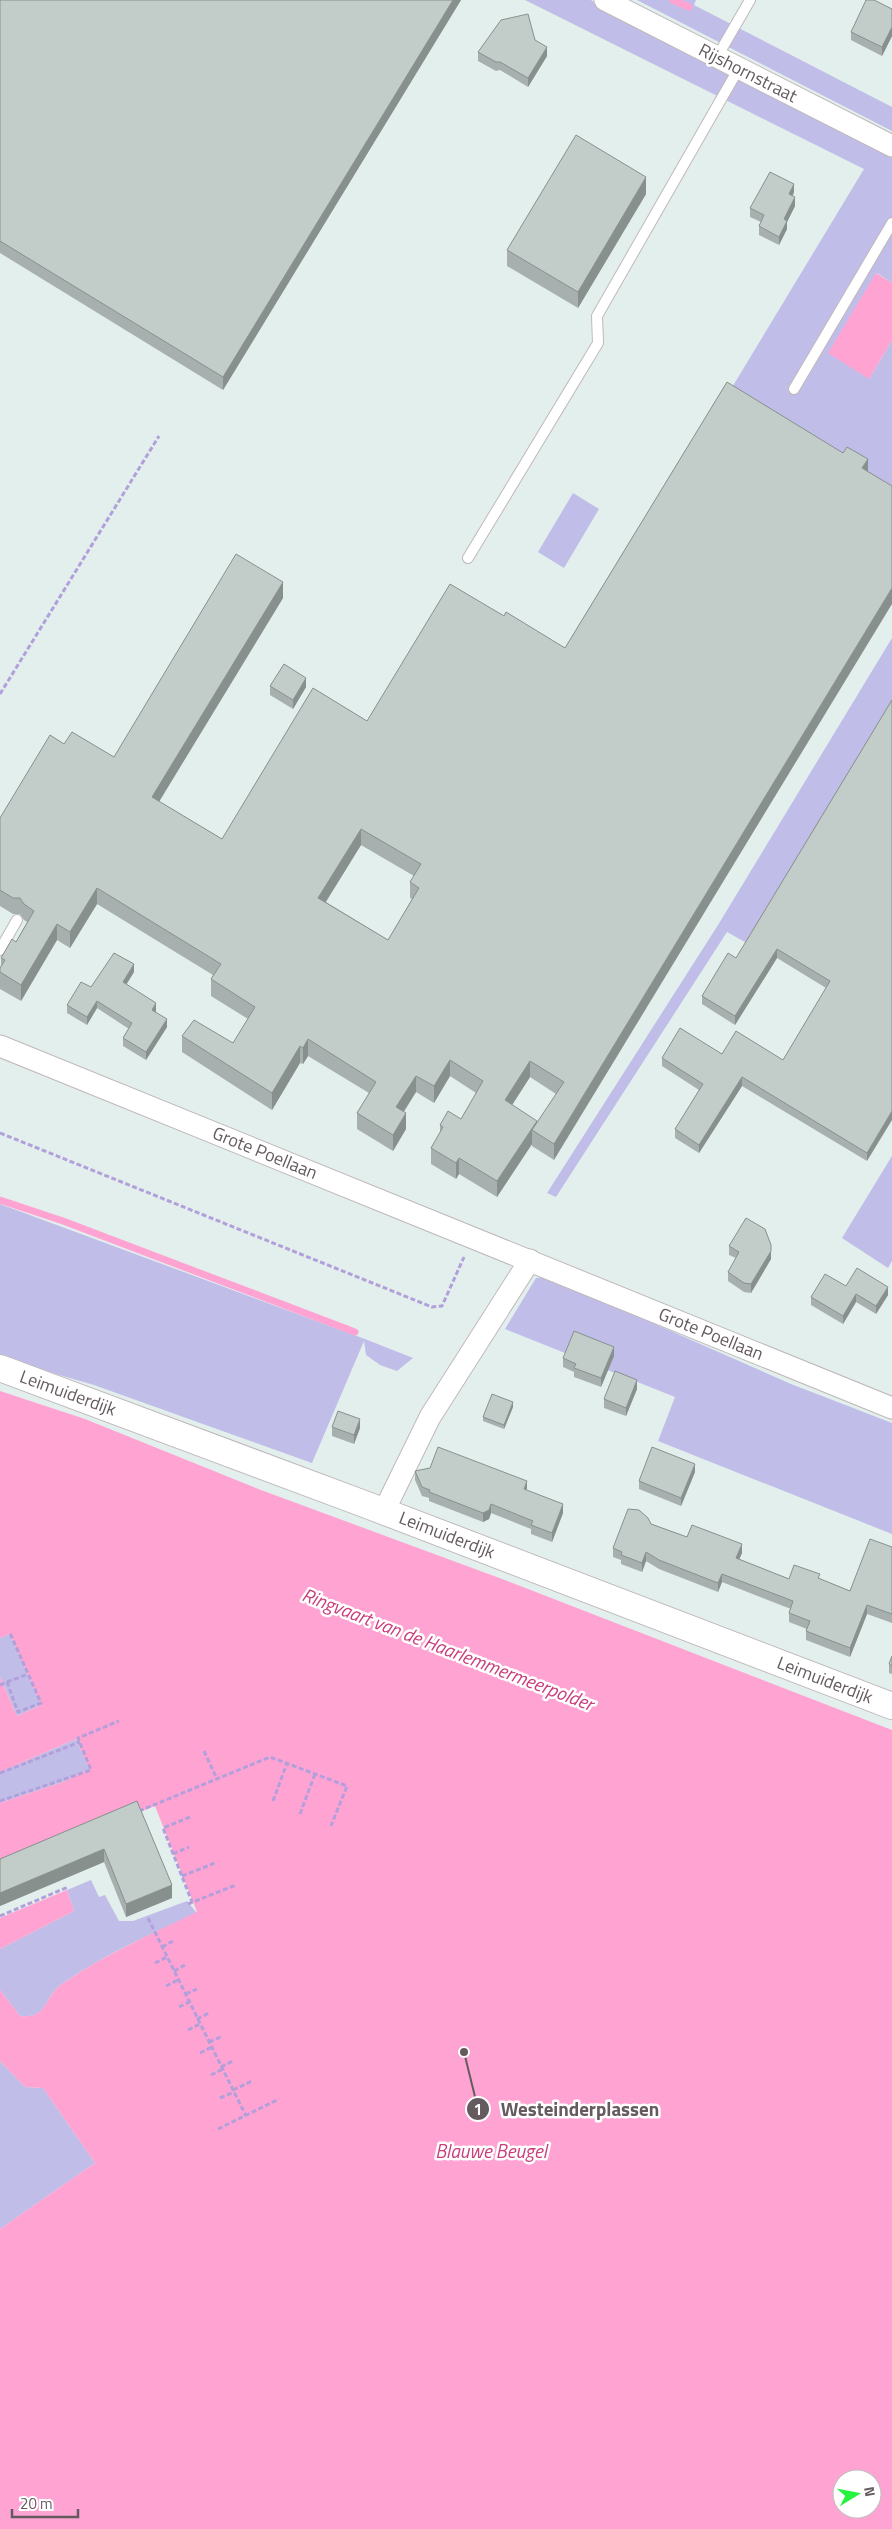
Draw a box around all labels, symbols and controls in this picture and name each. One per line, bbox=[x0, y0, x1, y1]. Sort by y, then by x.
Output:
street label: Rijshornstraat bbox=[694, 36, 803, 109]
street label: Grote Poellaan bbox=[209, 1119, 322, 1186]
street label: Grote Poellaan bbox=[655, 1300, 768, 1367]
street label: Leimuiderdijk bbox=[16, 1363, 120, 1423]
street label: Leimuiderdijk bbox=[395, 1504, 499, 1565]
water label: Ringvaart van de Haarlemmermeerpolder bbox=[298, 1579, 600, 1718]
street label: Leimuiderdijk bbox=[773, 1649, 877, 1710]
callout: Westeinderplassen bbox=[465, 2092, 669, 2126]
text: Westeinderplassen bbox=[501, 2094, 659, 2123]
text: 1 bbox=[474, 2098, 482, 2121]
water label: Blauwe Beugel bbox=[435, 2136, 549, 2165]
north arrow bbox=[832, 2469, 882, 2519]
text: N bbox=[859, 2485, 881, 2498]
scale bar bbox=[12, 2486, 79, 2518]
text: 20 m bbox=[20, 2492, 53, 2515]

